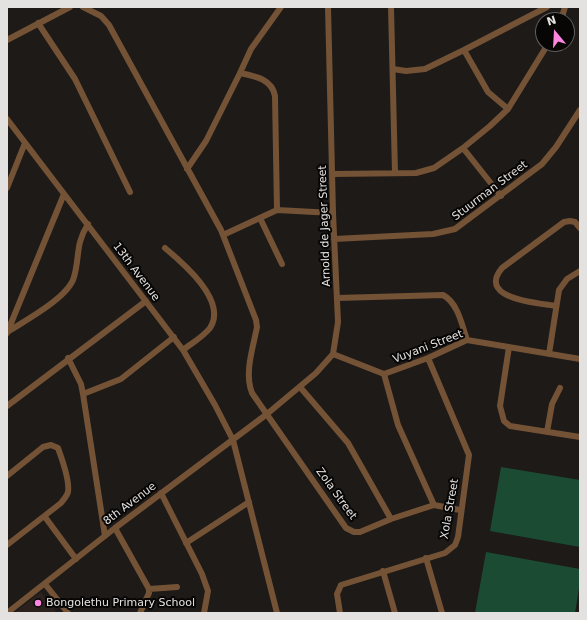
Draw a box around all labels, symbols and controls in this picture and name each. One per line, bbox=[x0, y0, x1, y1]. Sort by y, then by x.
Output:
north arrow bbox=[535, 12, 575, 52]
text: N bbox=[545, 13, 558, 29]
street label: Stuurman Street bbox=[450, 158, 530, 224]
street label: Arnold de Jager Street bbox=[316, 165, 334, 287]
street label: 13th Avenue bbox=[110, 240, 162, 304]
street label: Vuyani Street bbox=[391, 328, 465, 366]
street label: Zola Street bbox=[313, 465, 359, 523]
street label: Xola Street bbox=[438, 478, 462, 540]
street label: 8th Avenue bbox=[101, 480, 159, 528]
place label: Bongolethu Primary School bbox=[46, 596, 195, 610]
marker: Bongolethu Primary School bbox=[33, 598, 43, 608]

